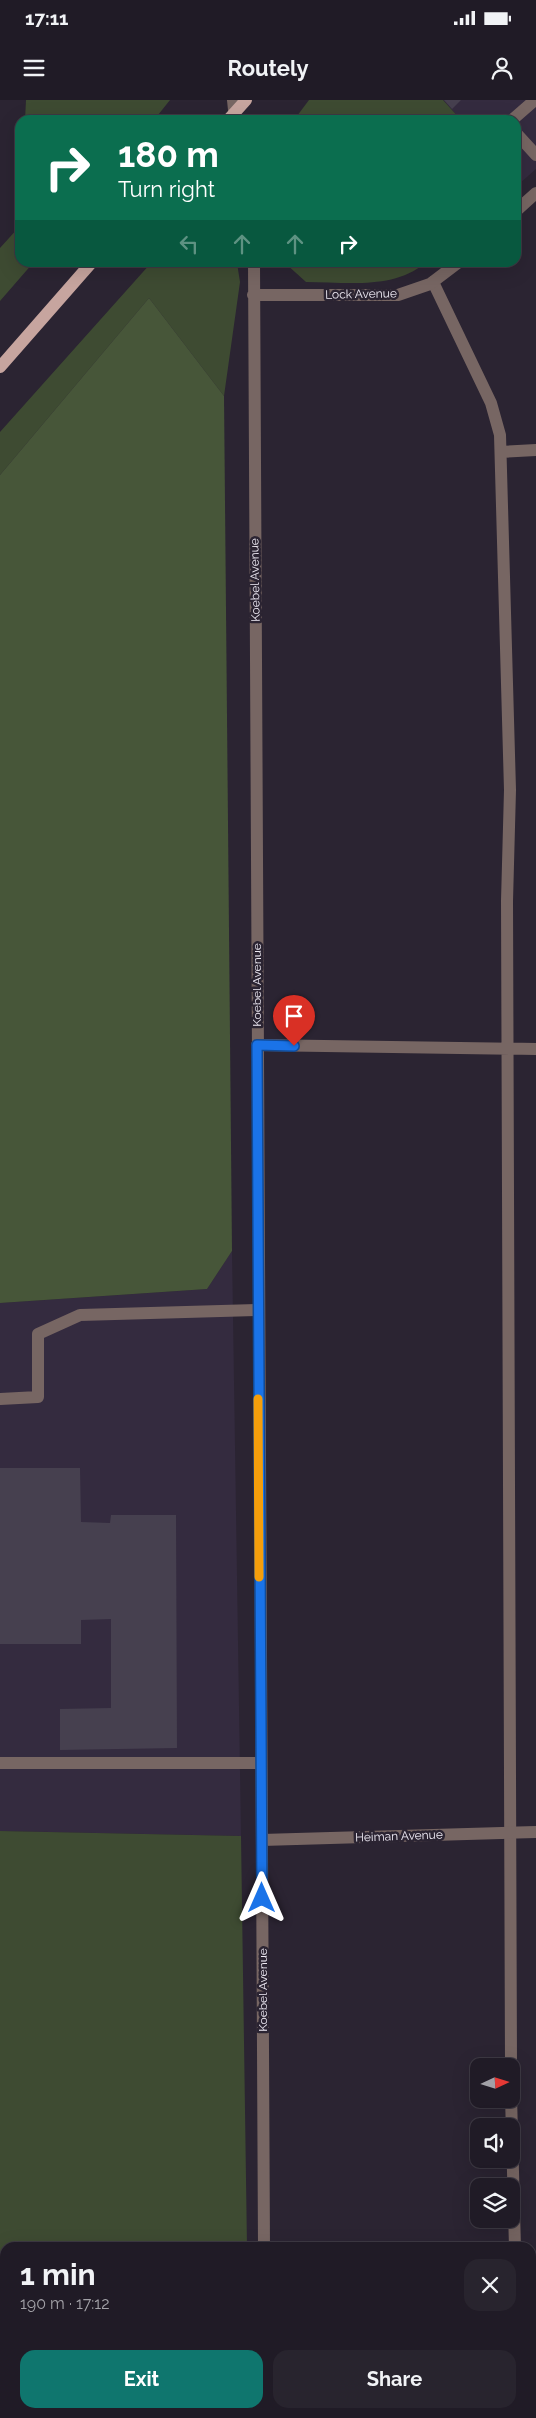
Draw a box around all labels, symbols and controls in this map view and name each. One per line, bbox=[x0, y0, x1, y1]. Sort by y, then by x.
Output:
text: 17:11 bbox=[25, 7, 69, 29]
icon: menu bbox=[20, 54, 48, 82]
icon: person bbox=[488, 54, 516, 82]
text: Routely bbox=[227, 55, 309, 81]
text: 180 m bbox=[118, 134, 219, 175]
icon: right bbox=[35, 135, 100, 200]
text: Turn right bbox=[118, 176, 215, 202]
icon: left bbox=[175, 230, 203, 258]
icon: ahead bbox=[228, 230, 256, 258]
icon: ahead bbox=[281, 230, 309, 258]
icon: right bbox=[334, 230, 362, 258]
street label: Lock Avenue bbox=[325, 286, 397, 302]
street label: Koebel Avenue bbox=[247, 538, 263, 622]
street label: Koebel Avenue bbox=[250, 943, 264, 1027]
pin bbox=[273, 995, 315, 1046]
icon: arrive bbox=[280, 1002, 308, 1030]
street label: Heiman Avenue bbox=[355, 1827, 443, 1845]
position arrow bbox=[235, 1871, 287, 1923]
street label: Koebel Avenue bbox=[256, 1948, 270, 2032]
north arrow bbox=[470, 2058, 520, 2108]
map controls bbox=[470, 2058, 520, 2228]
button: sound bbox=[470, 2118, 520, 2168]
button: layers bbox=[470, 2178, 520, 2228]
text: 1 min bbox=[20, 2257, 96, 2292]
button: close bbox=[464, 2259, 516, 2311]
text: 190 m · 17:12 bbox=[20, 2294, 110, 2313]
button: Exit bbox=[20, 2350, 263, 2408]
button: Share bbox=[273, 2350, 516, 2408]

